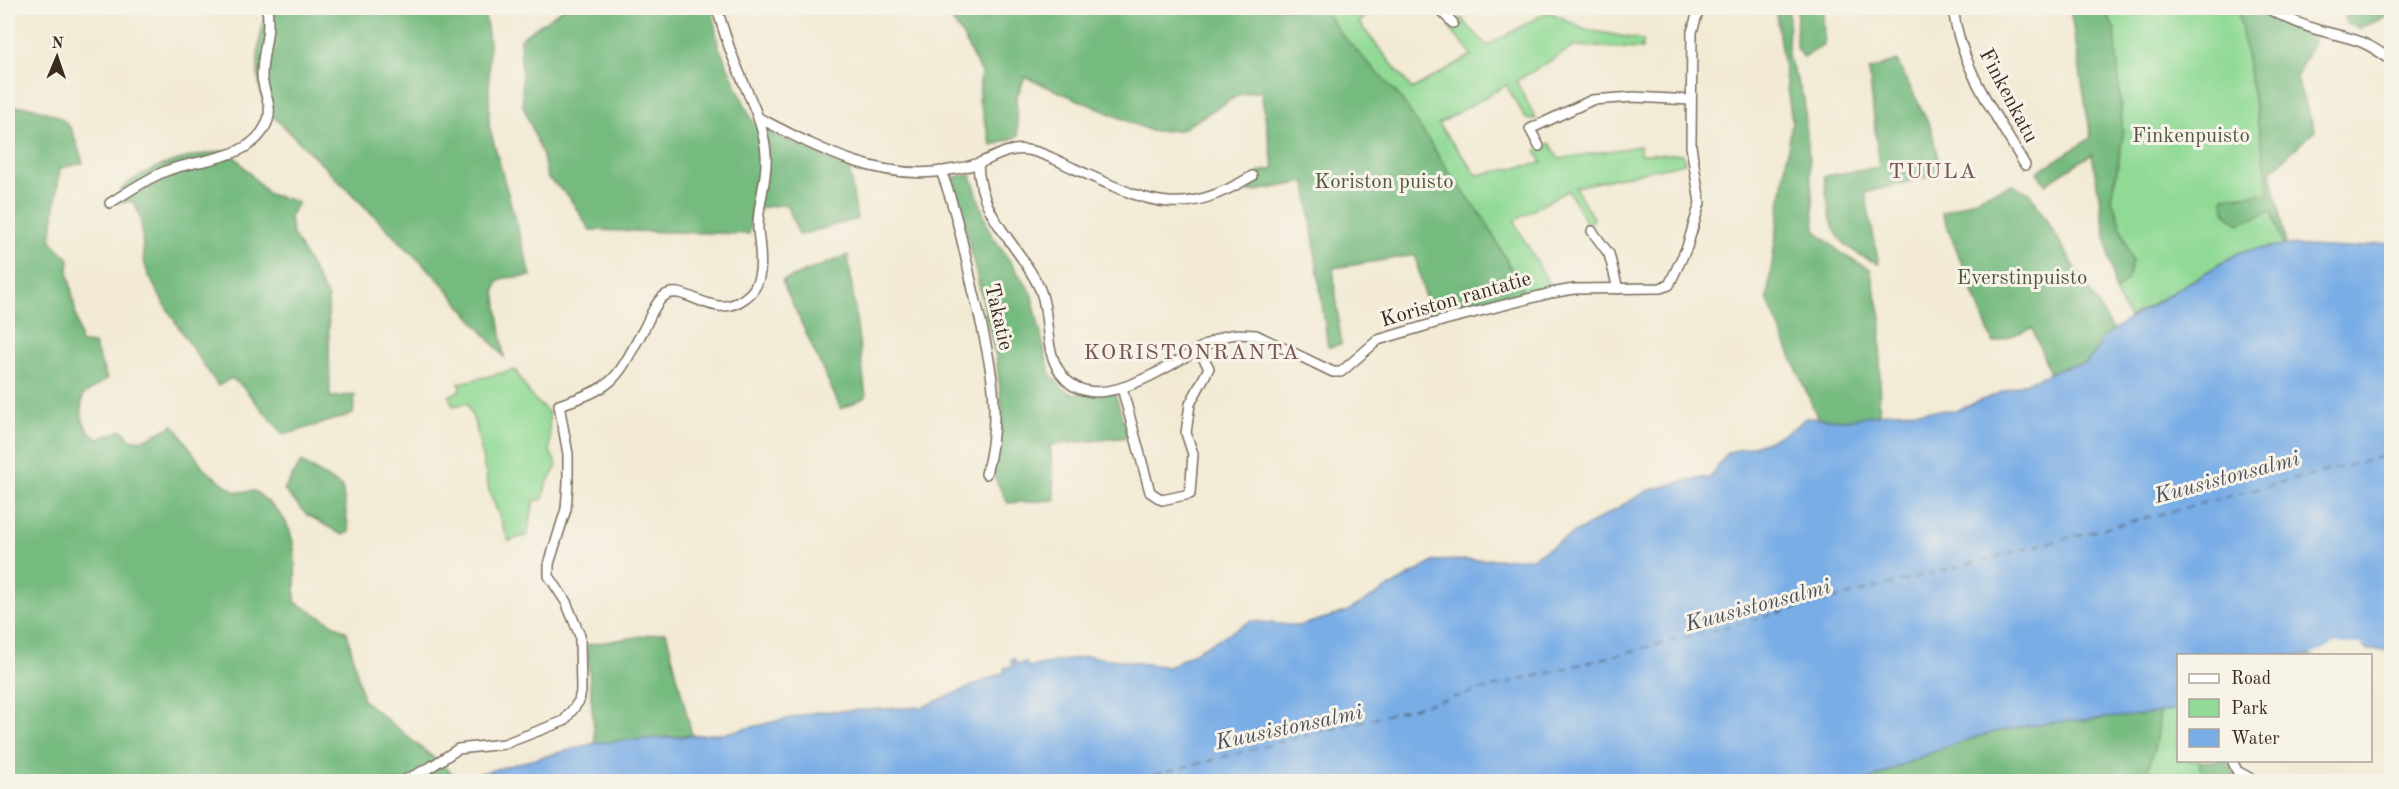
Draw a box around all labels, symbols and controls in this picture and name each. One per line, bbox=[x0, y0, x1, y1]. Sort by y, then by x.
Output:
north arrow bbox=[27, 27, 87, 87]
text: N bbox=[51, 36, 65, 52]
street label: Finkenkatu bbox=[1975, 46, 2041, 146]
park label: Finkenpuisto bbox=[2132, 126, 2250, 147]
district label: TUULA bbox=[1888, 161, 1978, 183]
park label: Koriston puisto bbox=[1314, 172, 1454, 193]
street label: Koriston rantatie bbox=[1378, 268, 1534, 332]
park label: Everstinpuisto bbox=[1957, 268, 2088, 289]
street label: Takatie bbox=[980, 281, 1016, 353]
district label: KORISTONRANTA bbox=[1083, 342, 1301, 364]
water label: Kuusistonsalmi bbox=[2151, 448, 2303, 508]
water label: Kuusistonsalmi bbox=[1682, 576, 1834, 636]
legend bbox=[2177, 654, 2372, 762]
text: Road bbox=[2231, 670, 2271, 688]
text: Park bbox=[2231, 700, 2268, 718]
water label: Kuusistonsalmi bbox=[1212, 702, 1365, 755]
text: Water bbox=[2231, 730, 2280, 748]

